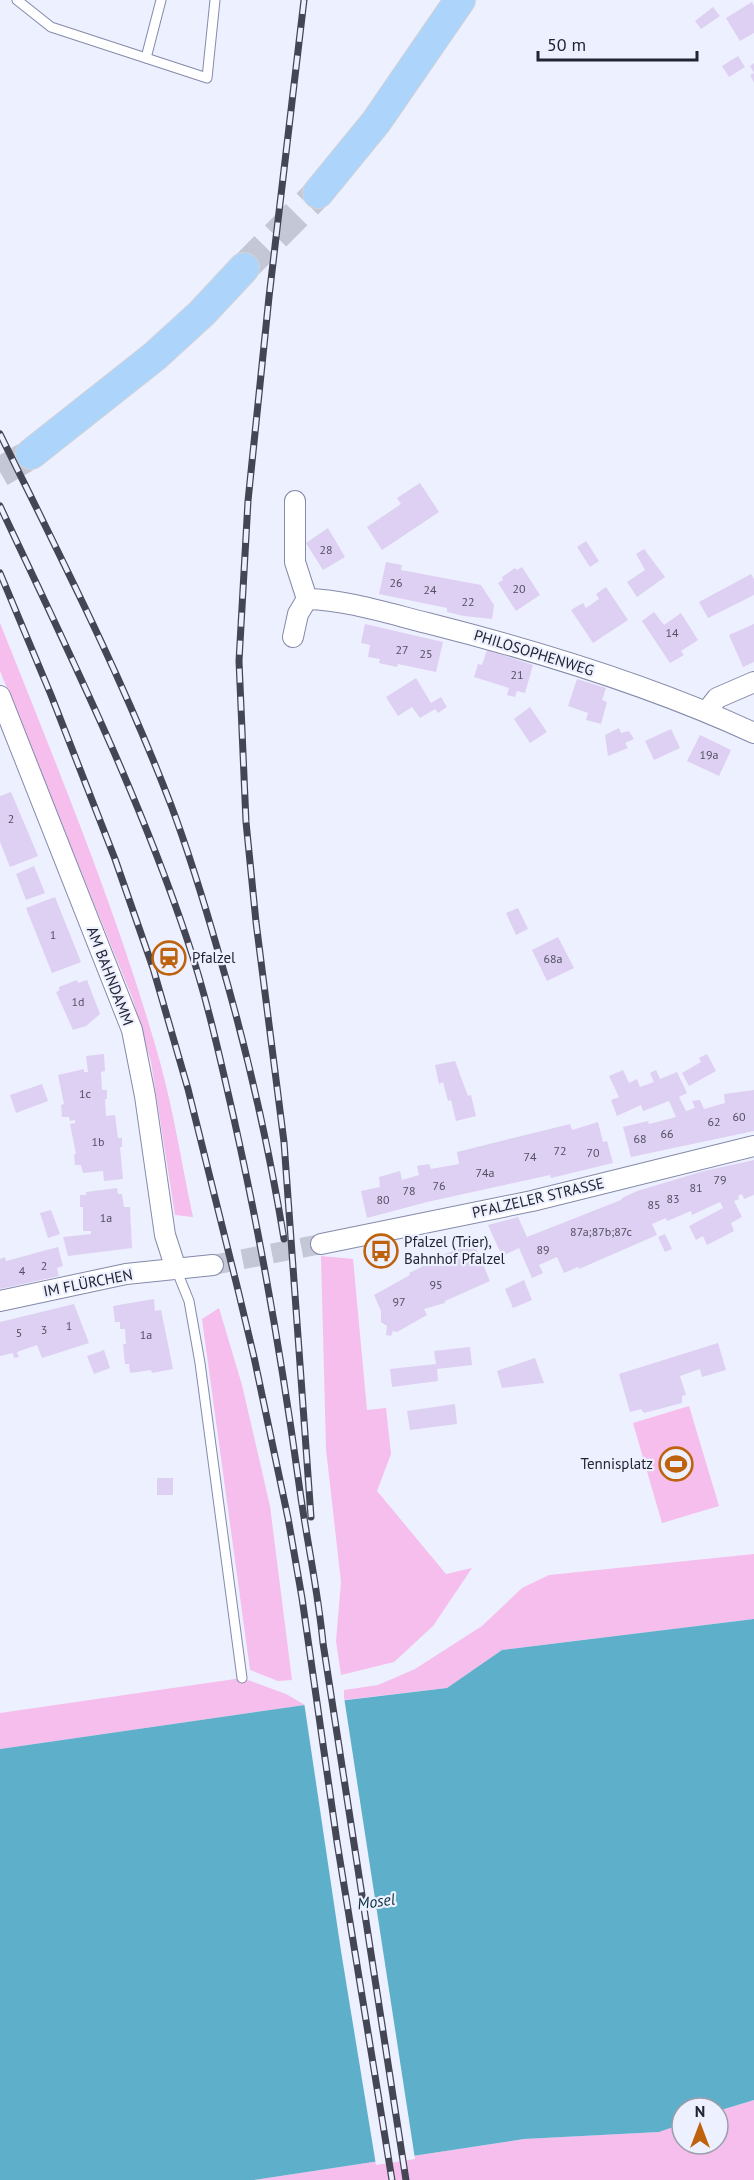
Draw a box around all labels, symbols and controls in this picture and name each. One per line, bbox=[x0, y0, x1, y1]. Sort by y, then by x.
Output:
scale bar bbox=[538, 24, 697, 62]
text: 50 m bbox=[547, 33, 586, 56]
house number: 28 bbox=[319, 542, 333, 557]
house number: 26 bbox=[389, 575, 403, 590]
house number: 20 bbox=[512, 581, 526, 596]
house number: 24 bbox=[423, 582, 437, 597]
house number: 22 bbox=[461, 594, 475, 609]
street label: PHILOSOPHENWEG bbox=[472, 625, 596, 680]
house number: 14 bbox=[665, 625, 679, 640]
house number: 27 bbox=[395, 642, 409, 657]
house number: 25 bbox=[419, 646, 433, 661]
house number: 21 bbox=[510, 667, 524, 682]
house number: 19a bbox=[699, 747, 719, 762]
house number: 2 bbox=[8, 811, 14, 826]
street label: AM BAHNDAMM bbox=[83, 924, 138, 1028]
house number: 1 bbox=[50, 927, 56, 942]
station icon: Pfalzel bbox=[151, 940, 187, 976]
place label: Pfalzel bbox=[192, 948, 236, 967]
house number: 68a bbox=[543, 951, 563, 966]
house number: 1d bbox=[72, 994, 85, 1009]
house number: 1c bbox=[79, 1086, 92, 1101]
house number: 60 bbox=[732, 1109, 746, 1124]
house number: 62 bbox=[707, 1114, 721, 1129]
house number: 66 bbox=[660, 1126, 674, 1141]
house number: 68 bbox=[633, 1131, 647, 1146]
house number: 1b bbox=[91, 1134, 105, 1149]
house number: 72 bbox=[553, 1143, 567, 1158]
house number: 70 bbox=[586, 1145, 600, 1160]
house number: 74 bbox=[523, 1149, 537, 1164]
house number: 74a bbox=[475, 1165, 495, 1180]
house number: 79 bbox=[713, 1172, 727, 1187]
street label: PFALZELER STRASSE bbox=[470, 1173, 606, 1222]
house number: 76 bbox=[432, 1178, 446, 1193]
house number: 81 bbox=[689, 1180, 703, 1195]
house number: 78 bbox=[402, 1183, 416, 1198]
house number: 83 bbox=[666, 1191, 680, 1206]
house number: 80 bbox=[376, 1192, 390, 1207]
house number: 85 bbox=[647, 1197, 661, 1212]
house number: 1a bbox=[100, 1210, 112, 1225]
house number: 87a;87b;87c bbox=[570, 1224, 632, 1239]
place label: Pfalzel (Trier), Bahnhof Pfalzel bbox=[404, 1232, 506, 1268]
bus stop icon: Pfalzel (Trier), Bahnhof Pfalzel bbox=[363, 1233, 399, 1269]
house number: 89 bbox=[536, 1242, 550, 1257]
house number: 2 bbox=[41, 1258, 47, 1273]
house number: 4 bbox=[19, 1263, 26, 1278]
street label: IM FLÜRCHEN bbox=[42, 1265, 134, 1300]
house number: 95 bbox=[429, 1277, 443, 1292]
house number: 97 bbox=[392, 1294, 406, 1309]
house number: 1 bbox=[66, 1318, 72, 1333]
house number: 3 bbox=[41, 1322, 47, 1337]
house number: 5 bbox=[16, 1325, 22, 1340]
house number: 1a bbox=[140, 1327, 152, 1342]
sports icon: Tennisplatz bbox=[658, 1446, 694, 1482]
place label: Tennisplatz bbox=[581, 1454, 653, 1473]
water label: Mosel bbox=[356, 1888, 397, 1914]
north arrow bbox=[670, 2096, 730, 2156]
text: N bbox=[695, 2101, 705, 2121]

